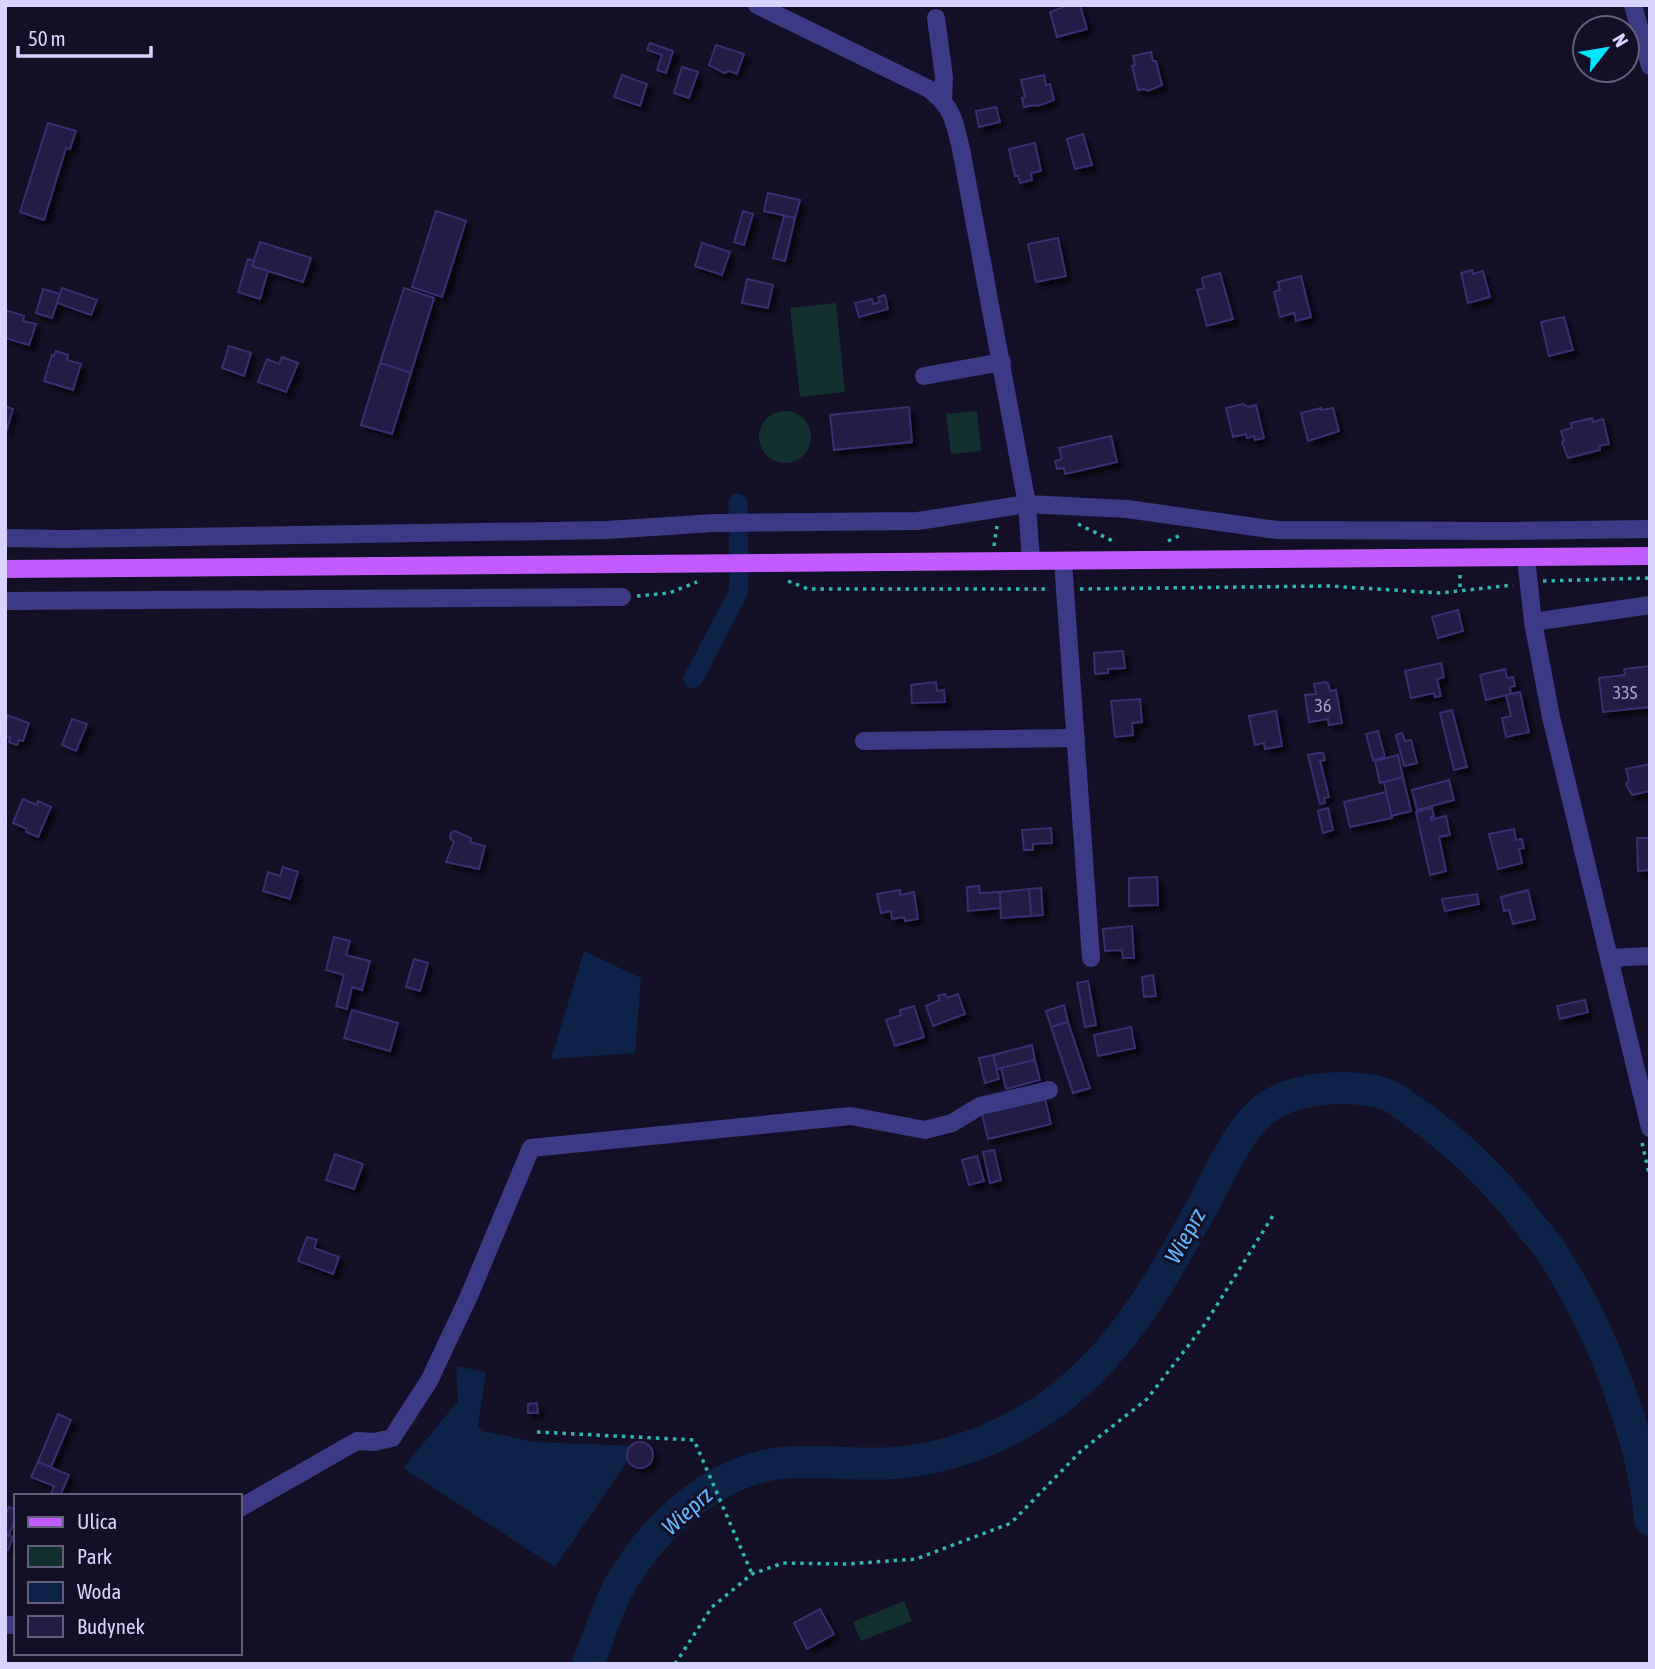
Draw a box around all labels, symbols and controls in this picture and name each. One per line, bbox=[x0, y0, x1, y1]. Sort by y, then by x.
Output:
scale bar bbox=[18, 14, 150, 58]
north arrow bbox=[1571, 14, 1641, 84]
text: 50 m bbox=[28, 26, 66, 50]
text: N bbox=[1608, 30, 1633, 51]
house number: 33S bbox=[1613, 682, 1638, 703]
house number: 36 bbox=[1315, 695, 1331, 716]
water label: Wieprz bbox=[1159, 1204, 1211, 1268]
water label: Wieprz bbox=[657, 1481, 718, 1540]
legend bbox=[14, 1494, 242, 1655]
text: Ulica bbox=[77, 1509, 117, 1533]
text: Park bbox=[77, 1544, 112, 1568]
text: Woda bbox=[77, 1579, 121, 1603]
text: Budynek bbox=[77, 1614, 145, 1638]

